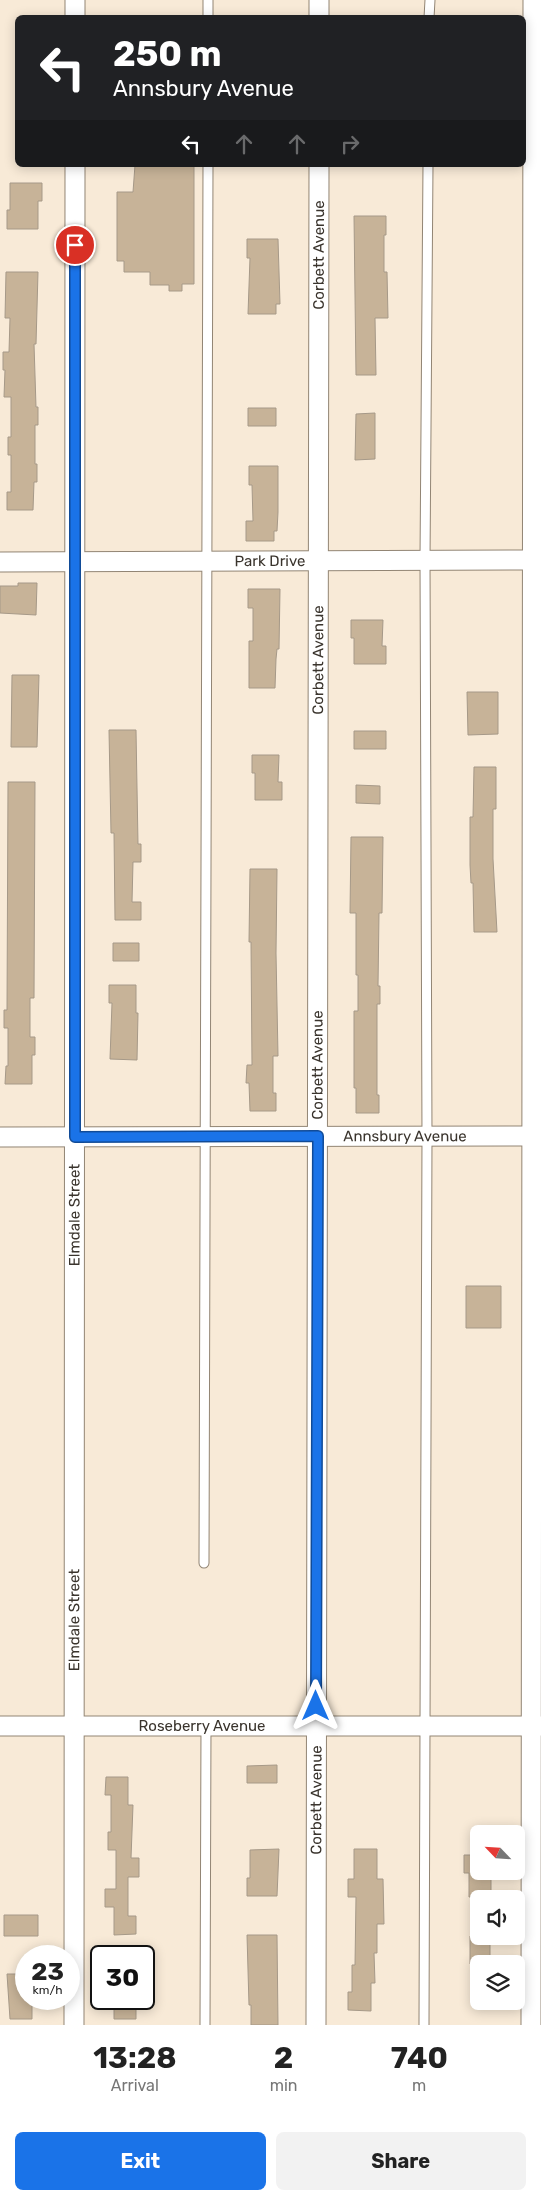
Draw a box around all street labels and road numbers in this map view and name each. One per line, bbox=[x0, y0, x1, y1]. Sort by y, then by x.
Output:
street label: Corbett Avenue bbox=[310, 200, 328, 310]
street label: Park Drive bbox=[235, 552, 305, 570]
street label: Corbett Avenue bbox=[309, 605, 327, 715]
street label: Corbett Avenue bbox=[308, 1010, 327, 1120]
street label: Annsbury Avenue bbox=[343, 1127, 467, 1145]
street label: Elmdale Street bbox=[65, 1164, 83, 1266]
street label: Elmdale Street bbox=[65, 1569, 83, 1671]
street label: Roseberry Avenue bbox=[139, 1717, 265, 1735]
street label: Corbett Avenue bbox=[307, 1745, 325, 1855]

